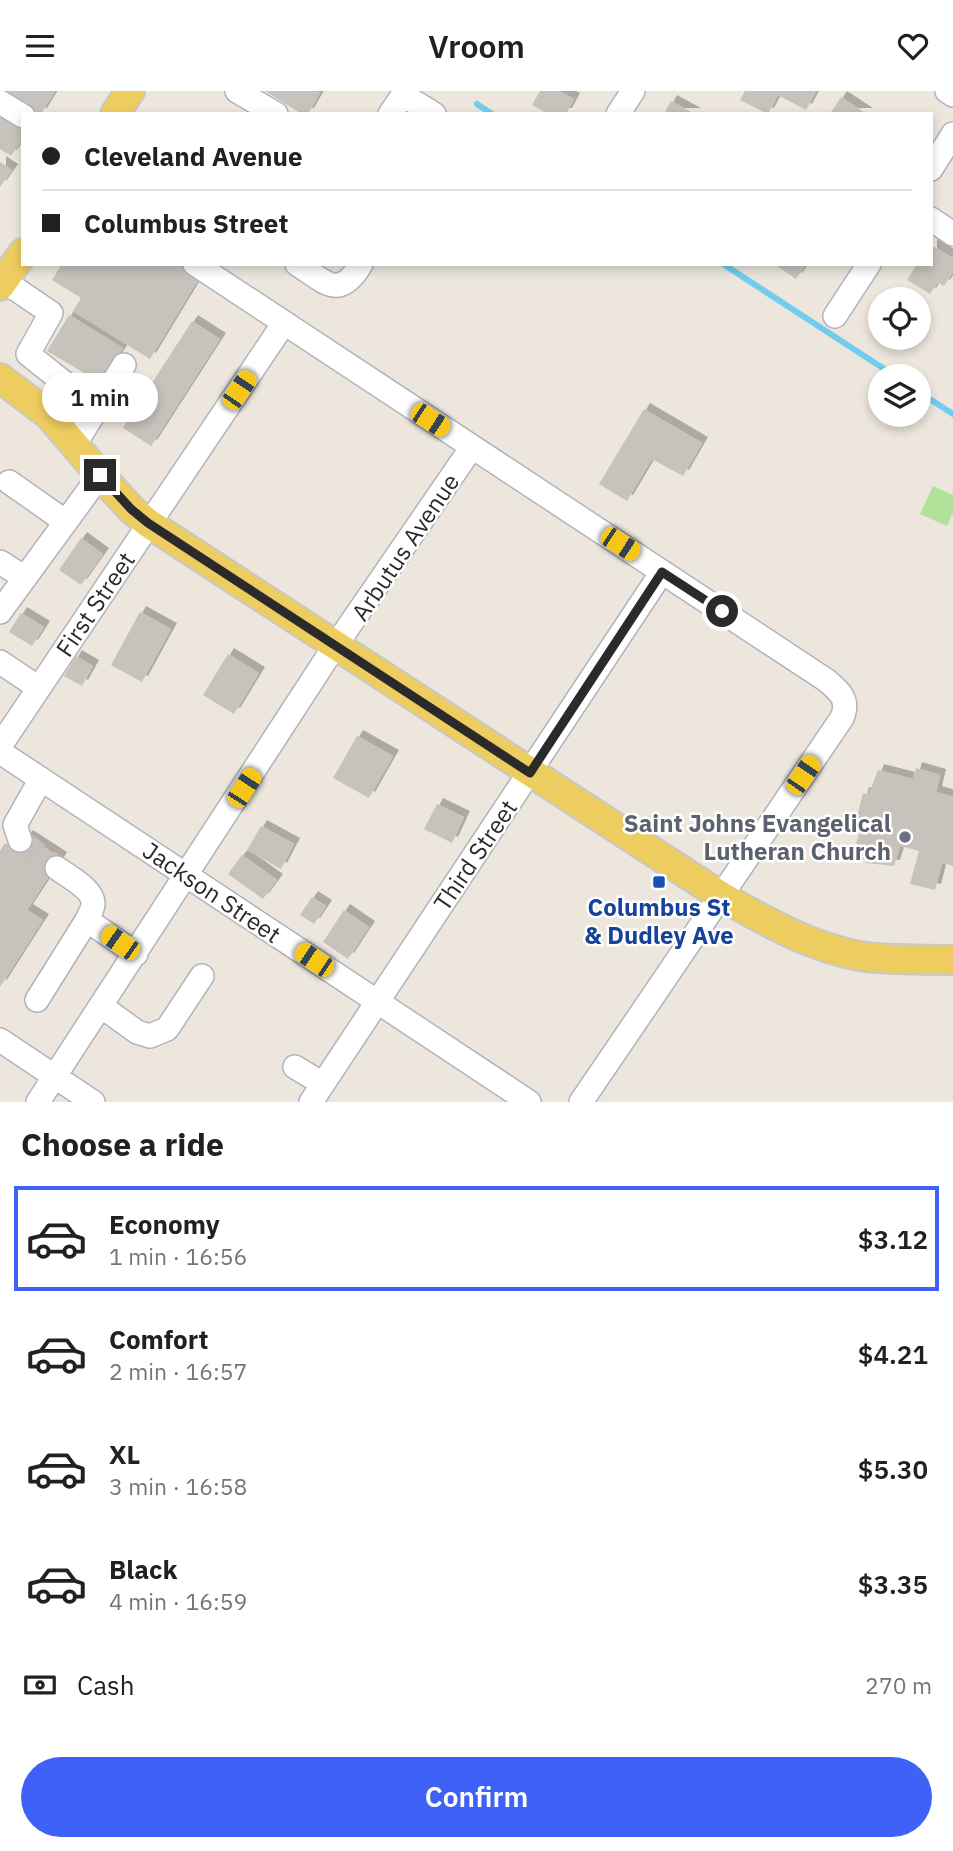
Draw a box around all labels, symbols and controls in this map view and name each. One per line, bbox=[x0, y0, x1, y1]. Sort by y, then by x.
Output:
text: Vroom bbox=[428, 25, 525, 67]
icon: menu bbox=[21, 27, 59, 65]
icon: heart bbox=[894, 27, 932, 65]
text: Cleveland Avenue bbox=[84, 139, 303, 173]
text: Columbus Street bbox=[84, 206, 288, 240]
map controls bbox=[868, 287, 931, 427]
button: locate bbox=[868, 287, 931, 350]
button: layers bbox=[868, 364, 931, 427]
car bbox=[219, 367, 260, 413]
callout: 1 min bbox=[42, 373, 158, 423]
text: 1 min bbox=[70, 382, 130, 412]
car bbox=[407, 400, 454, 440]
route end bbox=[84, 459, 116, 491]
street label: Arbutus Avenue bbox=[344, 467, 466, 627]
car bbox=[597, 524, 644, 564]
street label: First Street bbox=[48, 545, 142, 663]
route start bbox=[706, 595, 738, 627]
car bbox=[783, 752, 824, 798]
car bbox=[224, 765, 265, 811]
street label: Third Street bbox=[426, 793, 524, 917]
place label: Saint Johns Evangelical Lutheran Church bbox=[624, 807, 891, 867]
marker: Saint Johns Evangelical Lutheran Church bbox=[897, 829, 913, 845]
street label: Jackson Street bbox=[137, 834, 287, 950]
marker: Columbus St & Dudley Ave bbox=[651, 874, 667, 890]
place label: Columbus St & Dudley Ave bbox=[584, 891, 734, 951]
car bbox=[97, 922, 144, 964]
car bbox=[291, 940, 338, 980]
text: Choose a ride bbox=[21, 1123, 224, 1165]
icon: car bbox=[25, 1207, 88, 1270]
text: Economy bbox=[109, 1207, 220, 1241]
text: $3.12 bbox=[858, 1222, 928, 1256]
text: 1 min · 16:56 bbox=[109, 1241, 247, 1271]
icon: car bbox=[25, 1322, 88, 1385]
text: Comfort bbox=[109, 1322, 208, 1356]
text: $4.21 bbox=[858, 1337, 928, 1371]
text: 2 min · 16:57 bbox=[109, 1356, 247, 1386]
icon: car bbox=[25, 1437, 88, 1500]
text: XL bbox=[109, 1437, 140, 1471]
text: $5.30 bbox=[858, 1452, 928, 1486]
text: 3 min · 16:58 bbox=[109, 1471, 247, 1501]
icon: car bbox=[25, 1552, 88, 1615]
text: Black bbox=[109, 1552, 177, 1586]
text: $3.35 bbox=[858, 1567, 928, 1601]
text: 4 min · 16:59 bbox=[109, 1586, 247, 1616]
icon: cash bbox=[21, 1666, 59, 1704]
text: Cash bbox=[77, 1668, 134, 1702]
text: 270 m bbox=[865, 1670, 932, 1700]
button: Confirm bbox=[21, 1757, 932, 1837]

